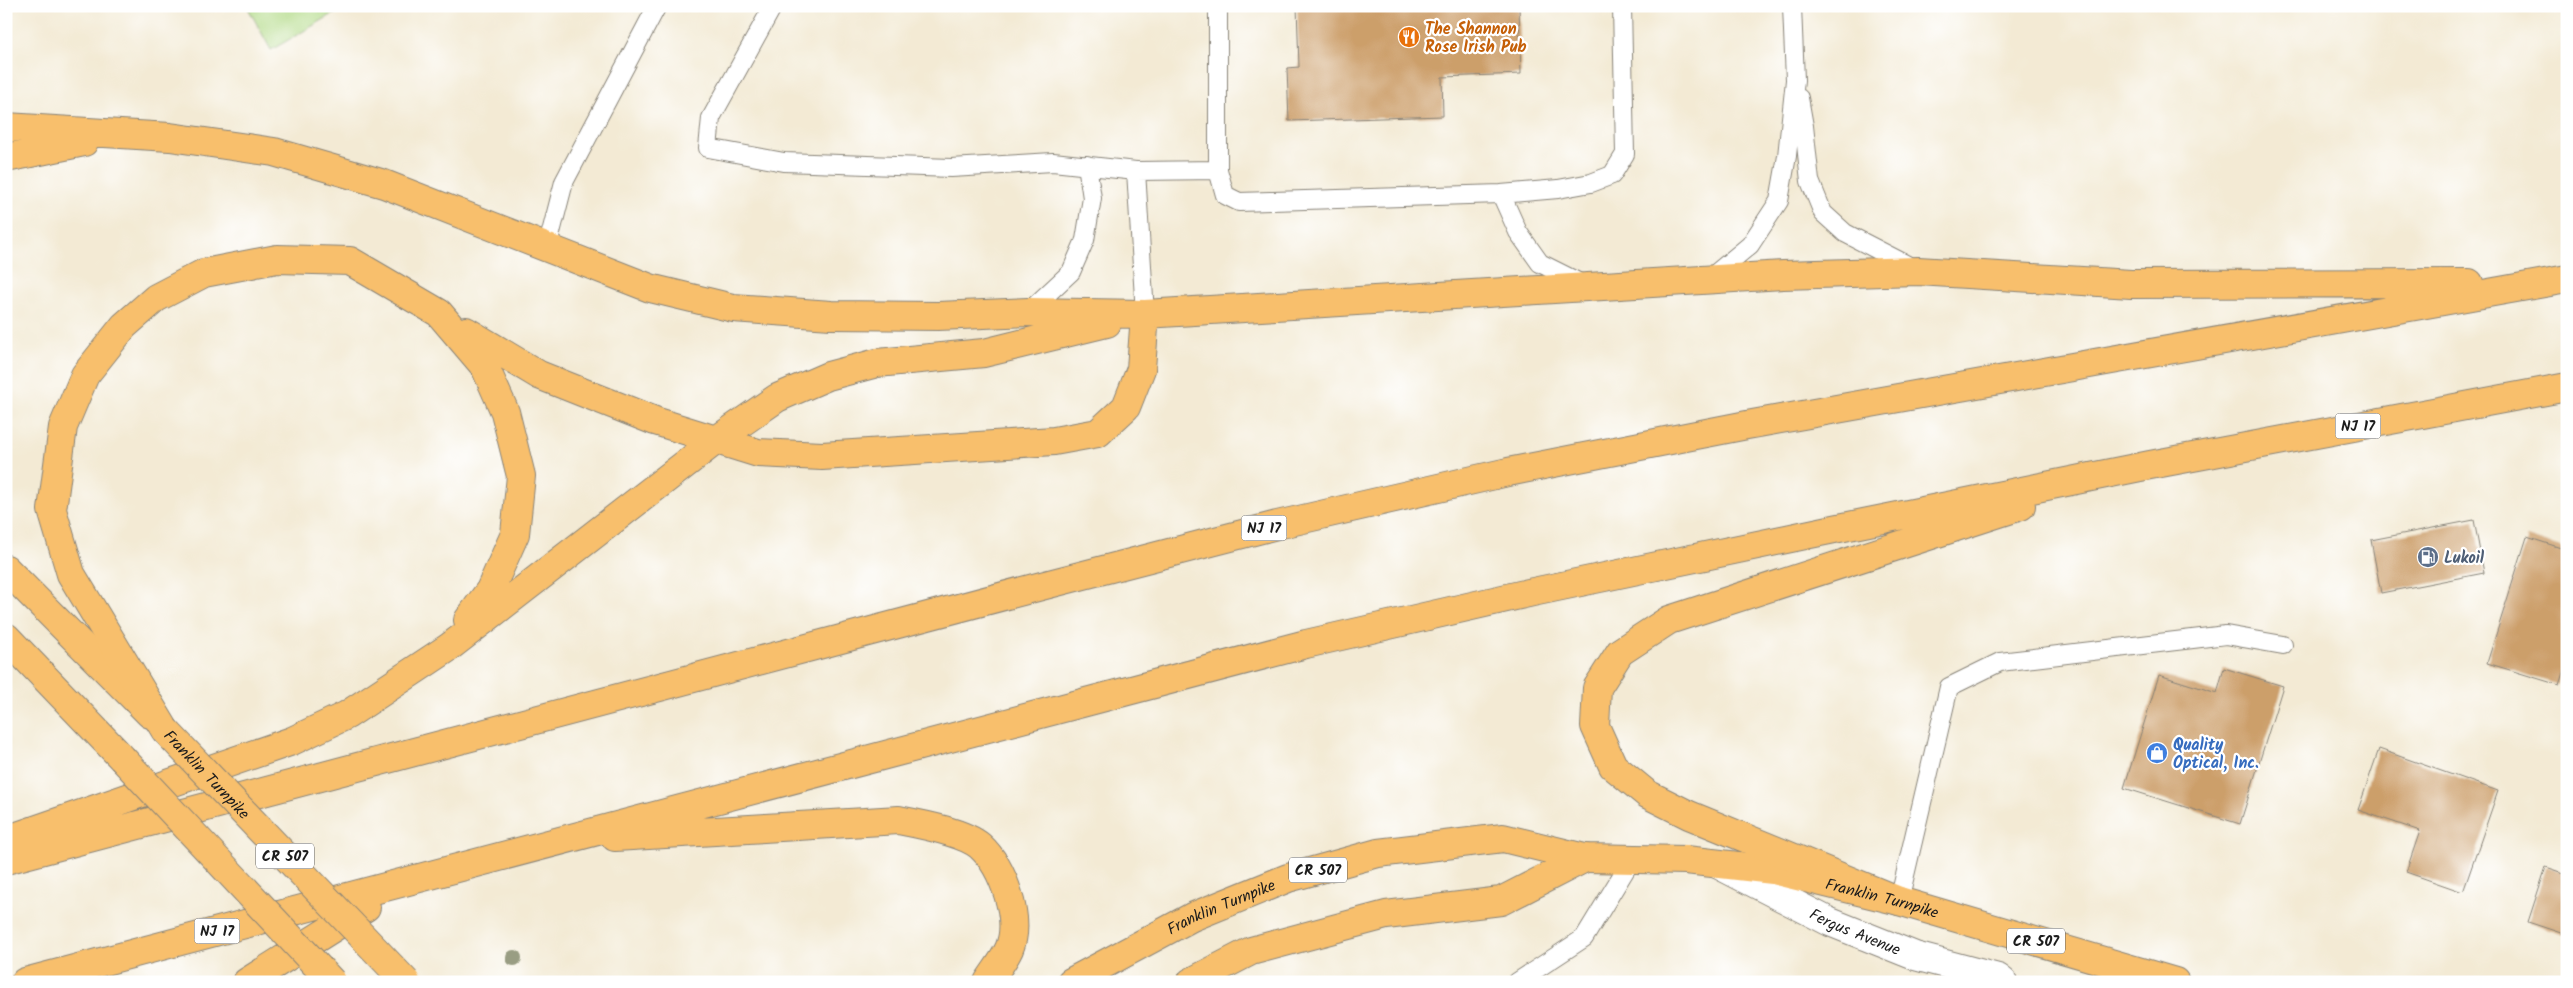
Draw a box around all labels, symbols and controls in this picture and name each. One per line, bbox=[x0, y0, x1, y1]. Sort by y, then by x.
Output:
place label: The Shannon Rose Irish Pub bbox=[1425, 17, 1527, 60]
restaurant icon: The Shannon Rose Irish Pub bbox=[1397, 25, 1421, 49]
road number: NJ 17 bbox=[2336, 414, 2380, 438]
road number: NJ 17 bbox=[1242, 516, 1286, 540]
fuel station icon: Lukoil bbox=[2416, 545, 2440, 569]
place label: Lukoil bbox=[2444, 546, 2485, 571]
street label: Franklin Turnpike bbox=[157, 724, 255, 826]
place label: Quality Optical, Inc. bbox=[2173, 733, 2259, 776]
shop icon: Quality Optical, Inc. bbox=[2145, 741, 2169, 765]
road number: CR 507 bbox=[256, 844, 314, 868]
road number: CR 507 bbox=[1289, 858, 1347, 882]
street label: Franklin Turnpike bbox=[1823, 872, 1942, 926]
street label: Franklin Turnpike bbox=[1163, 873, 1279, 942]
street label: Fergus Avenue bbox=[1805, 902, 1904, 963]
road number: NJ 17 bbox=[194, 918, 240, 944]
road number: CR 507 bbox=[2007, 928, 2065, 954]

